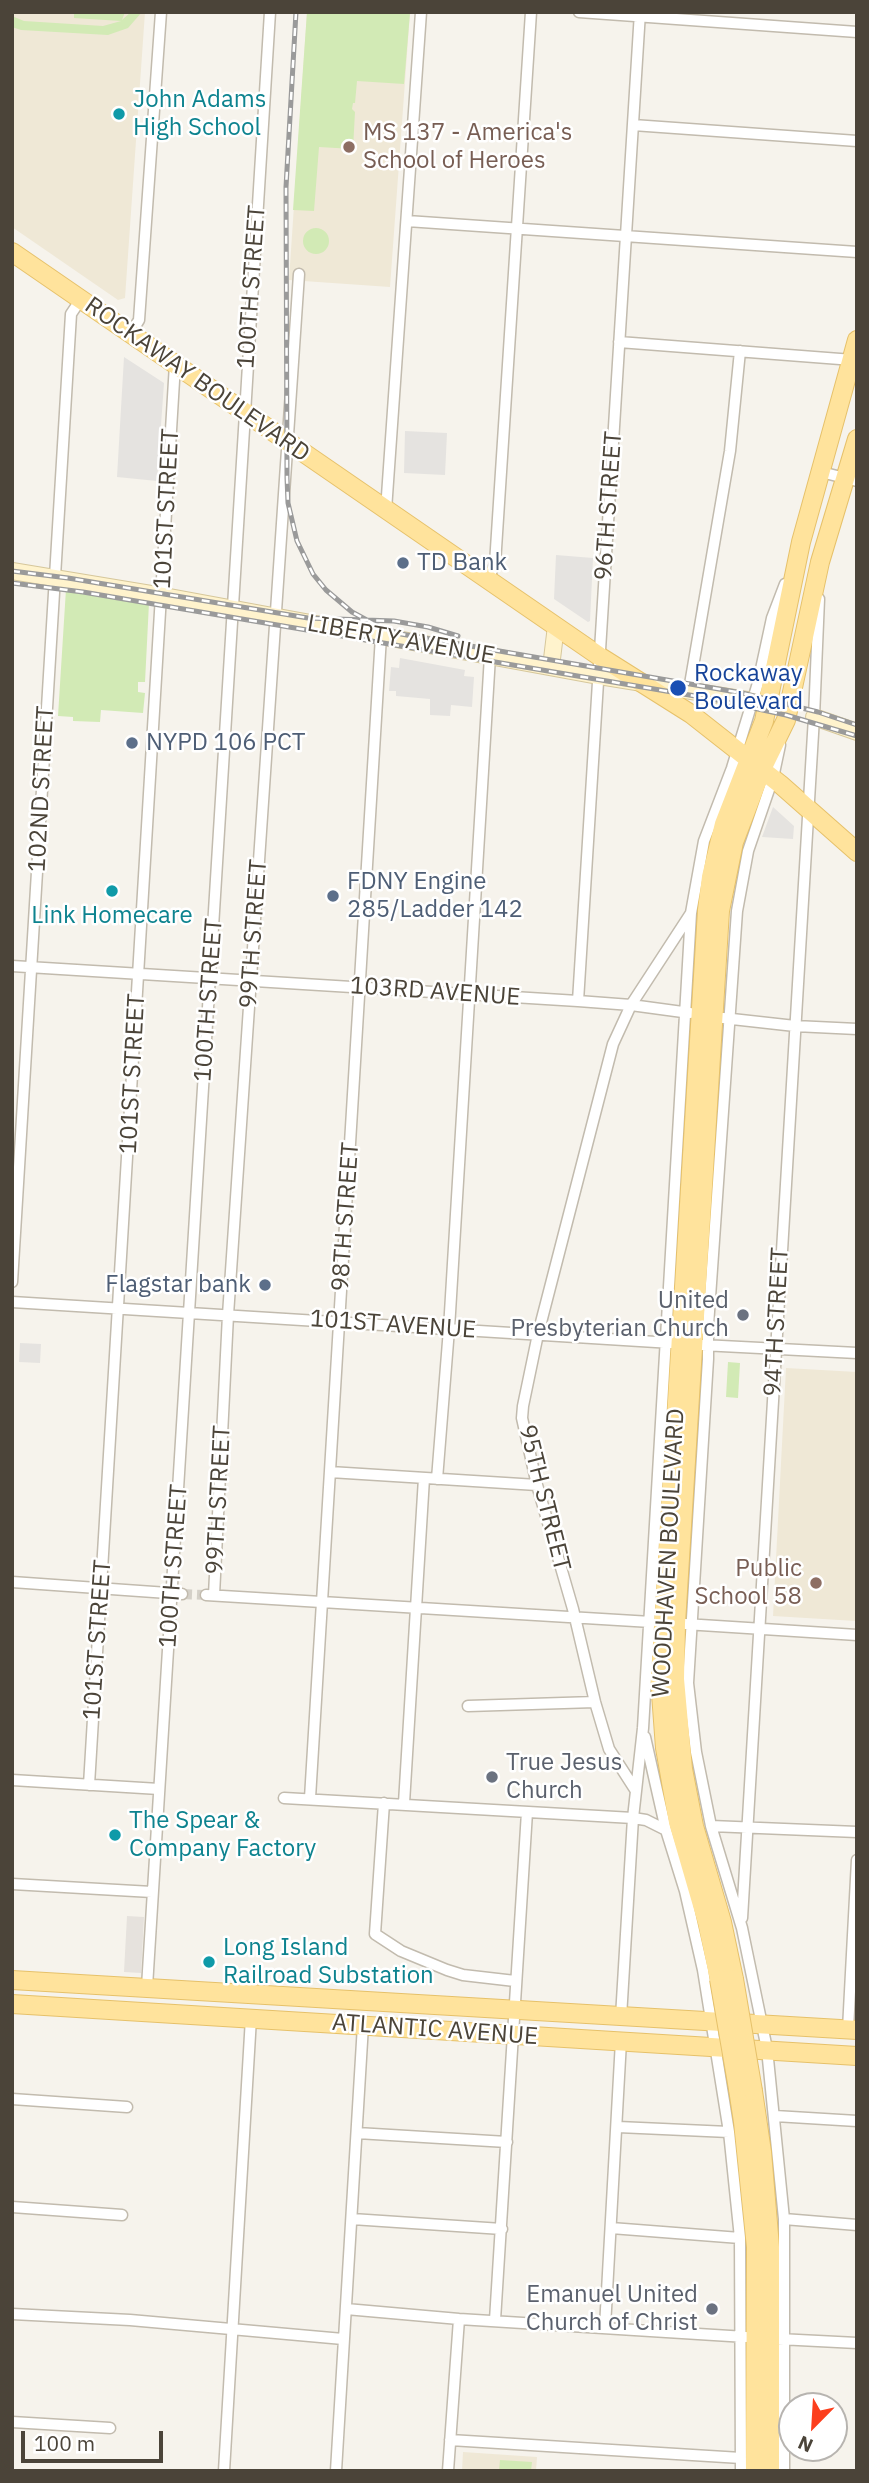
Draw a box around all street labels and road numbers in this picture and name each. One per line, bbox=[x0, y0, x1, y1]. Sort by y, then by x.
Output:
street label: 100TH STREET bbox=[232, 204, 272, 370]
street label: ROCKAWAY BOULEVARD bbox=[79, 291, 315, 469]
street label: 101ST STREET bbox=[148, 428, 186, 590]
street label: 96TH STREET bbox=[589, 430, 629, 582]
street label: LIBERTY AVENUE bbox=[305, 609, 497, 671]
street label: 102ND STREET bbox=[23, 705, 61, 873]
street label: 99TH STREET bbox=[234, 858, 274, 1010]
street label: 100TH STREET bbox=[189, 917, 229, 1083]
street label: 103RD AVENUE bbox=[349, 972, 521, 1012]
street label: 101ST STREET bbox=[114, 993, 152, 1155]
street label: 98TH STREET bbox=[326, 1141, 366, 1293]
street label: 94TH STREET bbox=[759, 1247, 795, 1397]
street label: 101ST AVENUE bbox=[309, 1305, 477, 1345]
street label: WOODHAVEN BOULEVARD bbox=[647, 1408, 691, 1698]
street label: 95TH STREET bbox=[512, 1422, 576, 1574]
street label: 99TH STREET bbox=[201, 1425, 237, 1575]
street label: 100TH STREET bbox=[154, 1483, 194, 1649]
street label: 101ST STREET bbox=[78, 1559, 118, 1721]
street label: ATLANTIC AVENUE bbox=[331, 2008, 539, 2052]

